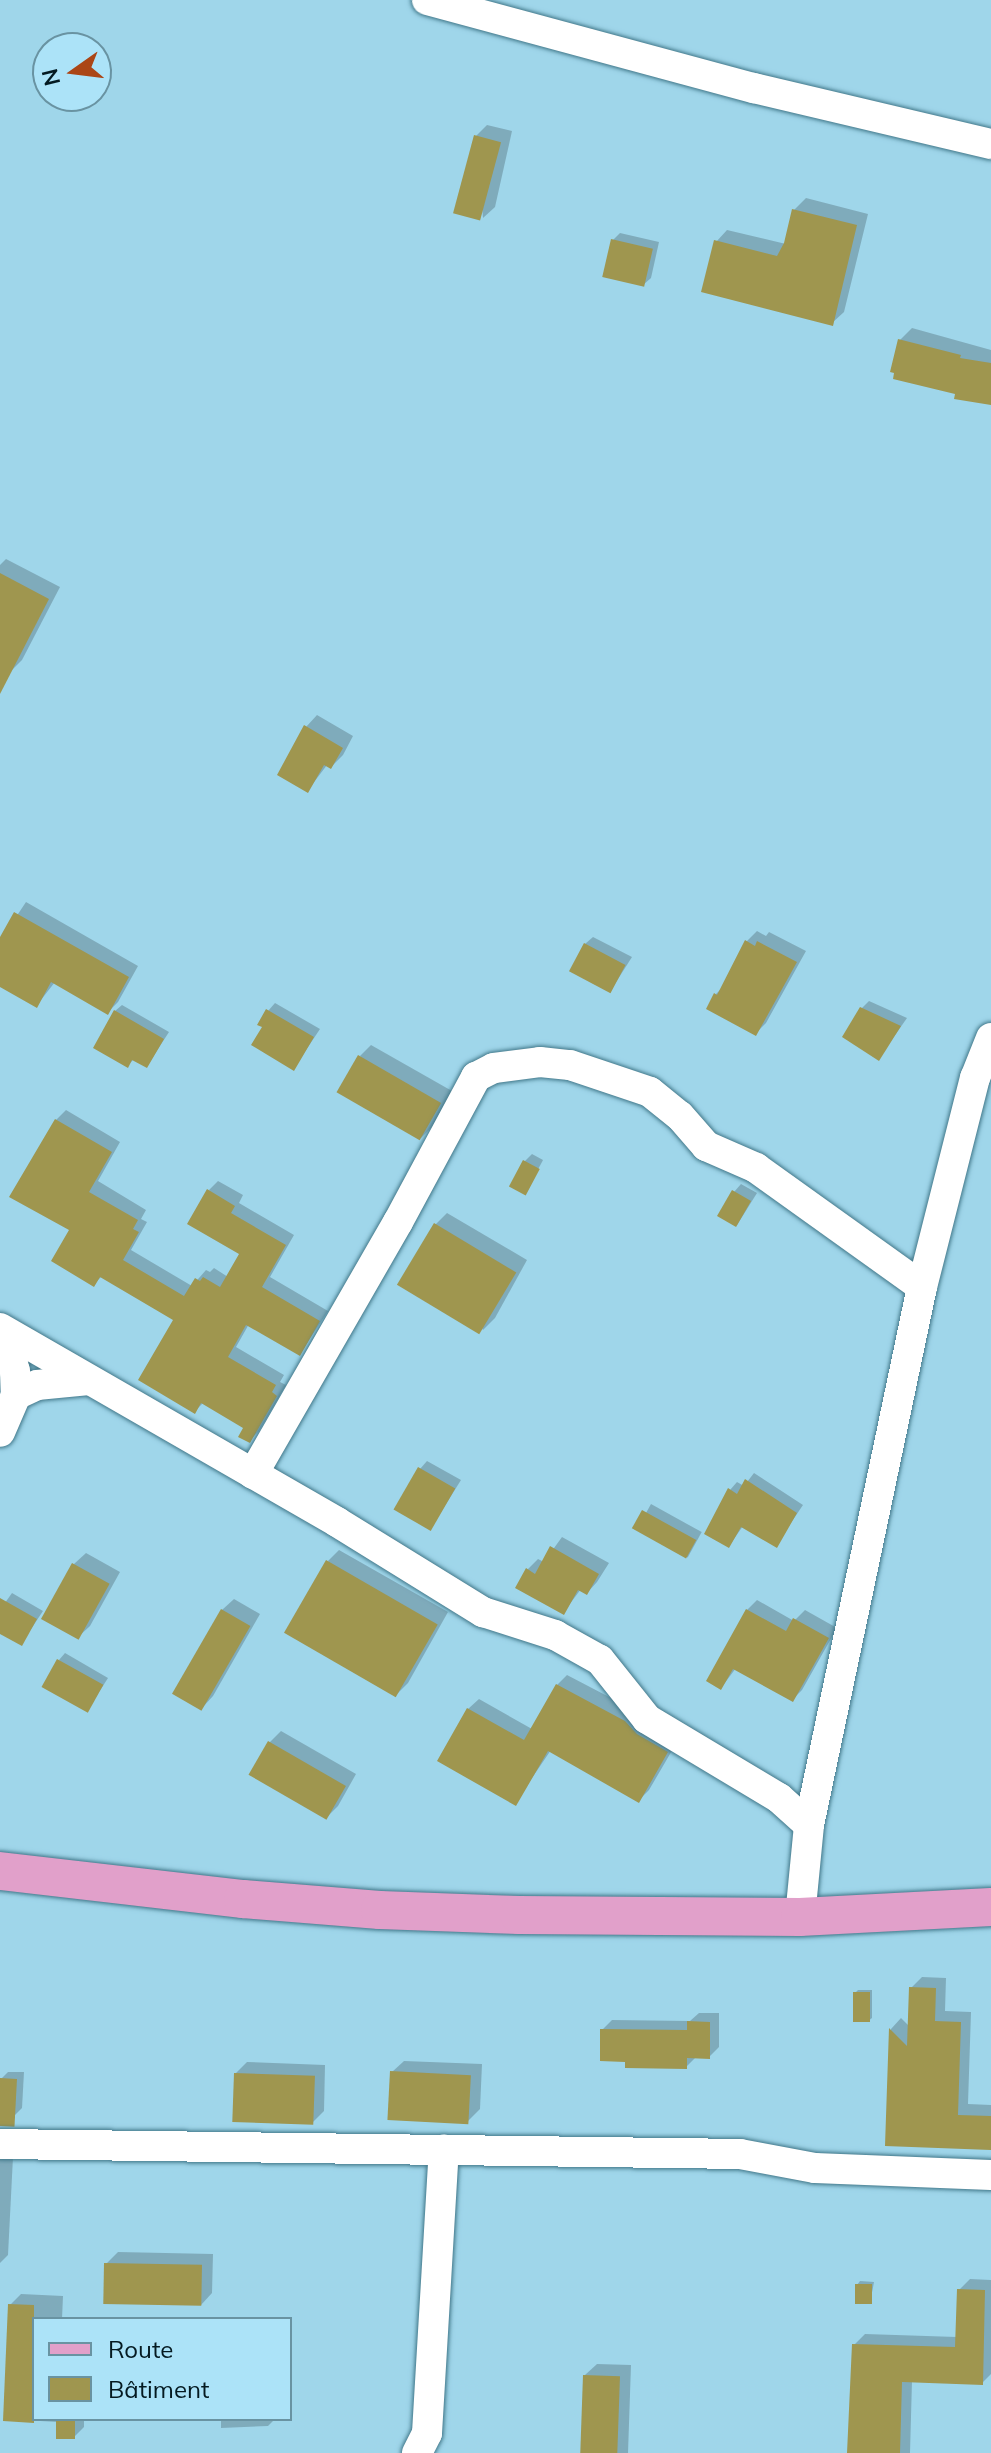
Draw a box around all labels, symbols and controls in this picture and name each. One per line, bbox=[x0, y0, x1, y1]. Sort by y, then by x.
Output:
north arrow bbox=[32, 32, 112, 112]
text: N bbox=[35, 66, 66, 89]
legend bbox=[32, 2317, 292, 2421]
text: Route bbox=[108, 2334, 173, 2364]
text: Bâtiment bbox=[108, 2374, 209, 2404]

